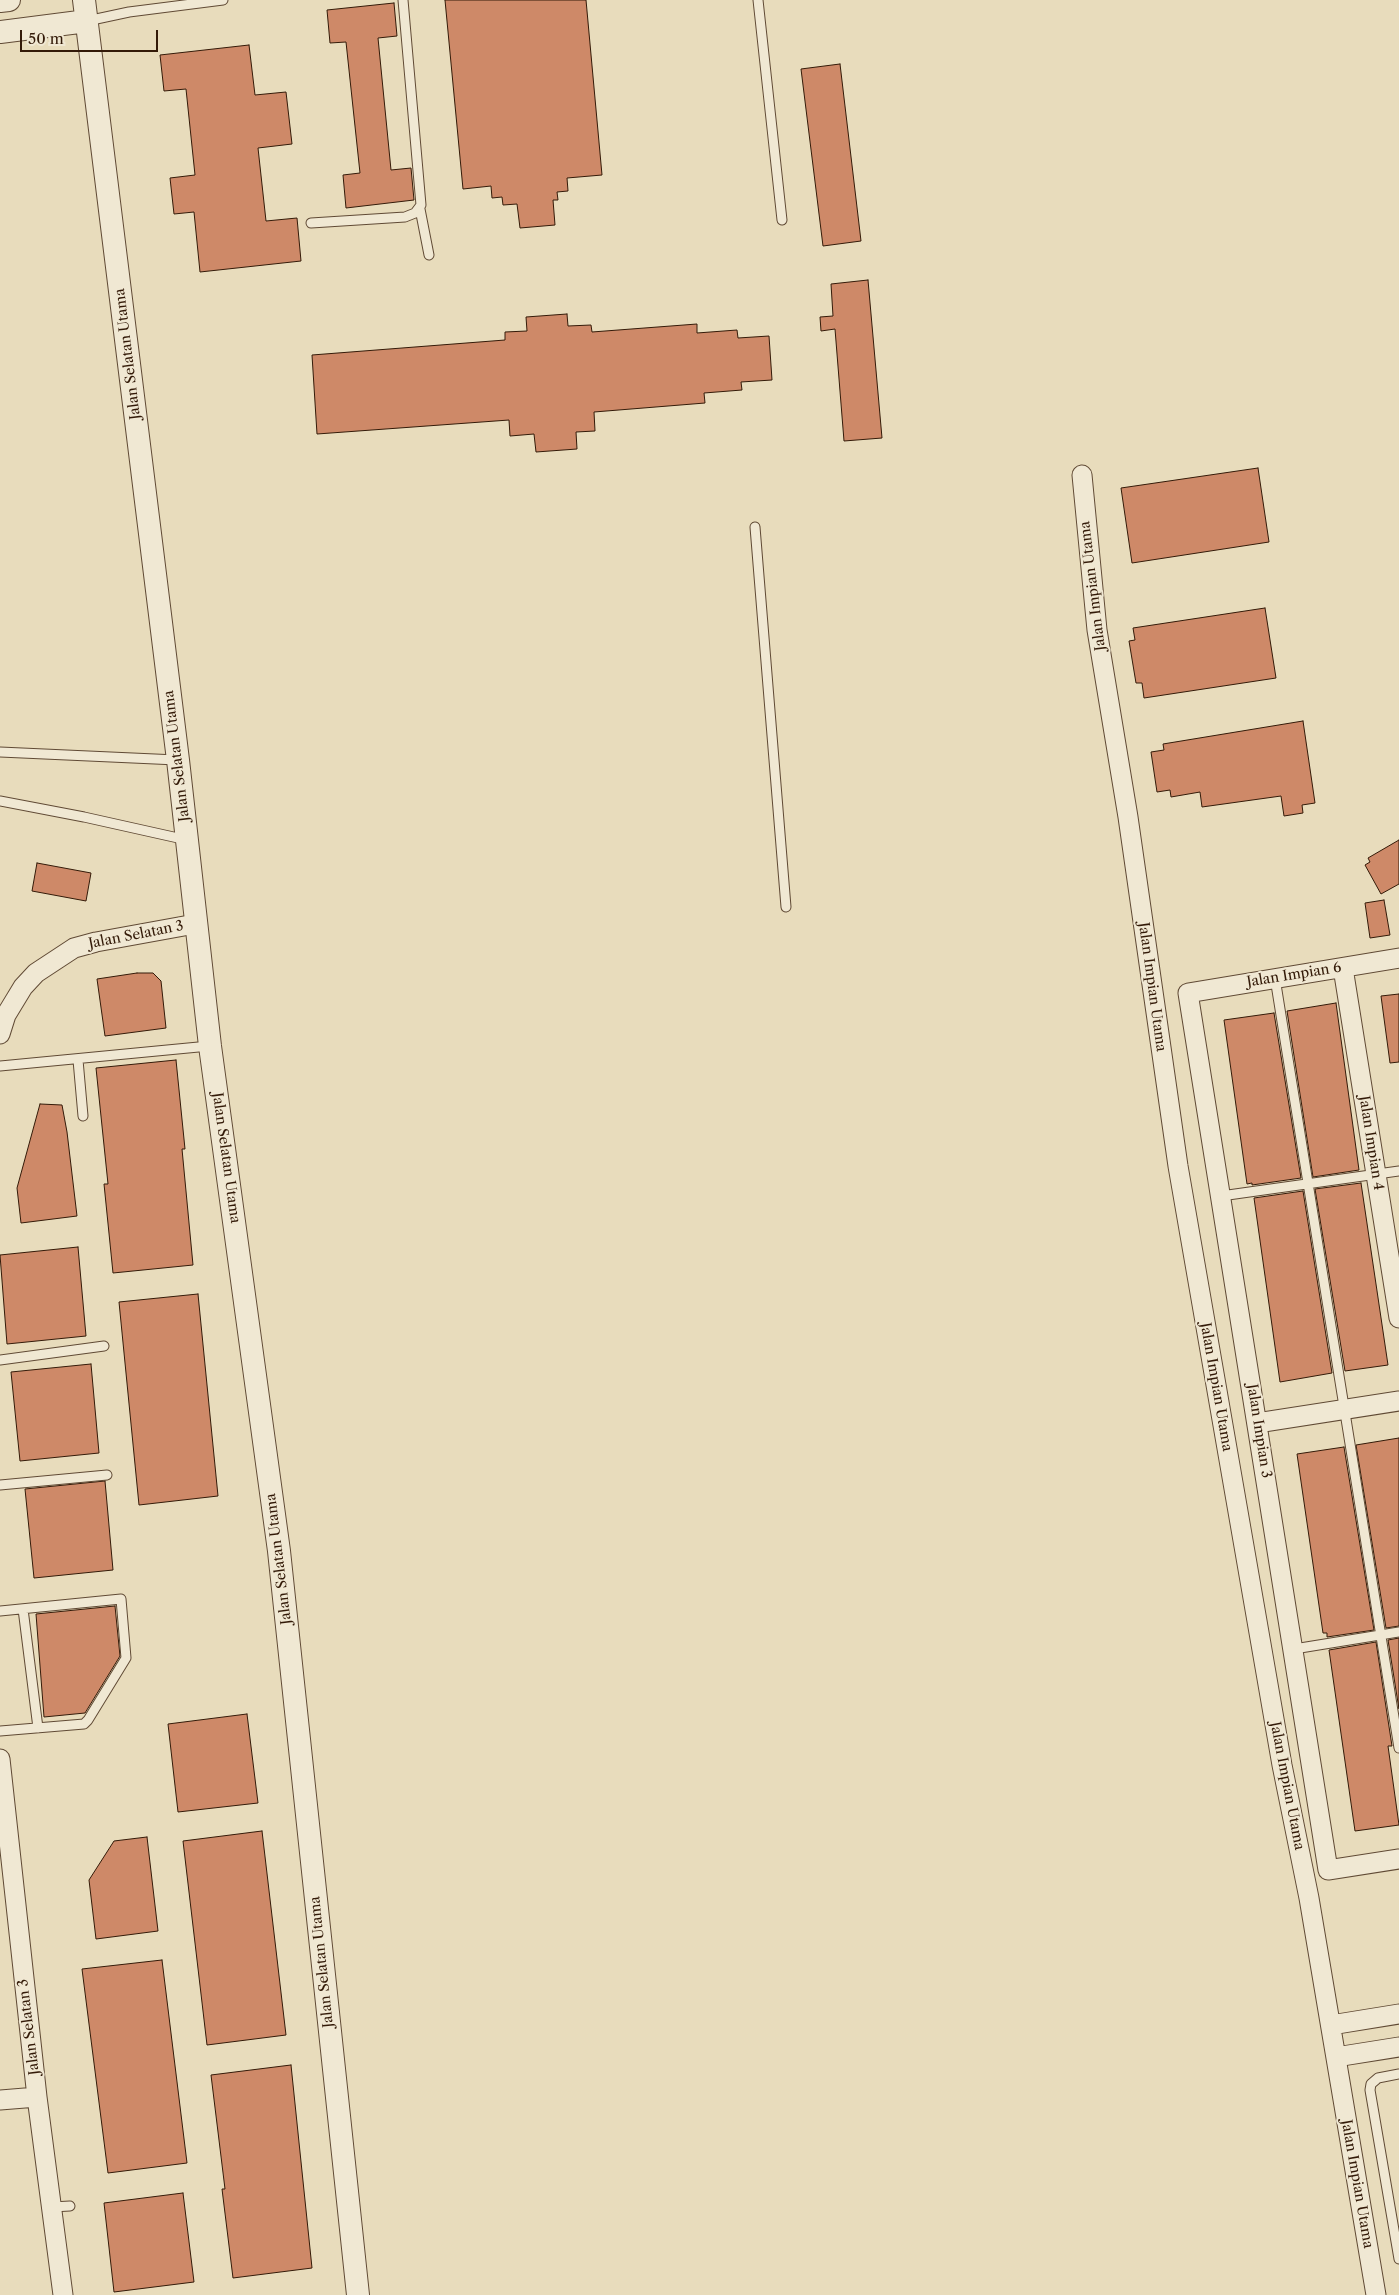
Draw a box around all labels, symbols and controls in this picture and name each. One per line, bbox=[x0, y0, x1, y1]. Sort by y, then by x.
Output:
scale bar bbox=[22, 20, 160, 52]
text: 50 m bbox=[28, 29, 64, 48]
street label: Jalan Selatan Utama bbox=[112, 287, 144, 421]
street label: Jalan Impian Utama bbox=[1077, 520, 1109, 652]
street label: Jalan Selatan Utama bbox=[161, 689, 193, 823]
street label: Jalan Selatan 3 bbox=[87, 918, 185, 952]
street label: Jalan Impian Utama bbox=[1135, 921, 1169, 1053]
street label: Jalan Impian 6 bbox=[1246, 959, 1342, 991]
street label: Jalan Selatan Utama bbox=[208, 1091, 244, 1225]
street label: Jalan Impian 4 bbox=[1355, 1095, 1387, 1191]
street label: Jalan Impian Utama bbox=[1196, 1321, 1236, 1453]
street label: Jalan Impian 3 bbox=[1243, 1383, 1275, 1479]
street label: Jalan Selatan Utama bbox=[263, 1492, 295, 1626]
street label: Jalan Impian Utama bbox=[1266, 1720, 1308, 1852]
street label: Jalan Selatan Utama bbox=[307, 1895, 337, 2029]
street label: Jalan Selatan 3 bbox=[15, 1978, 43, 2076]
street label: Jalan Impian Utama bbox=[1337, 2118, 1377, 2250]

